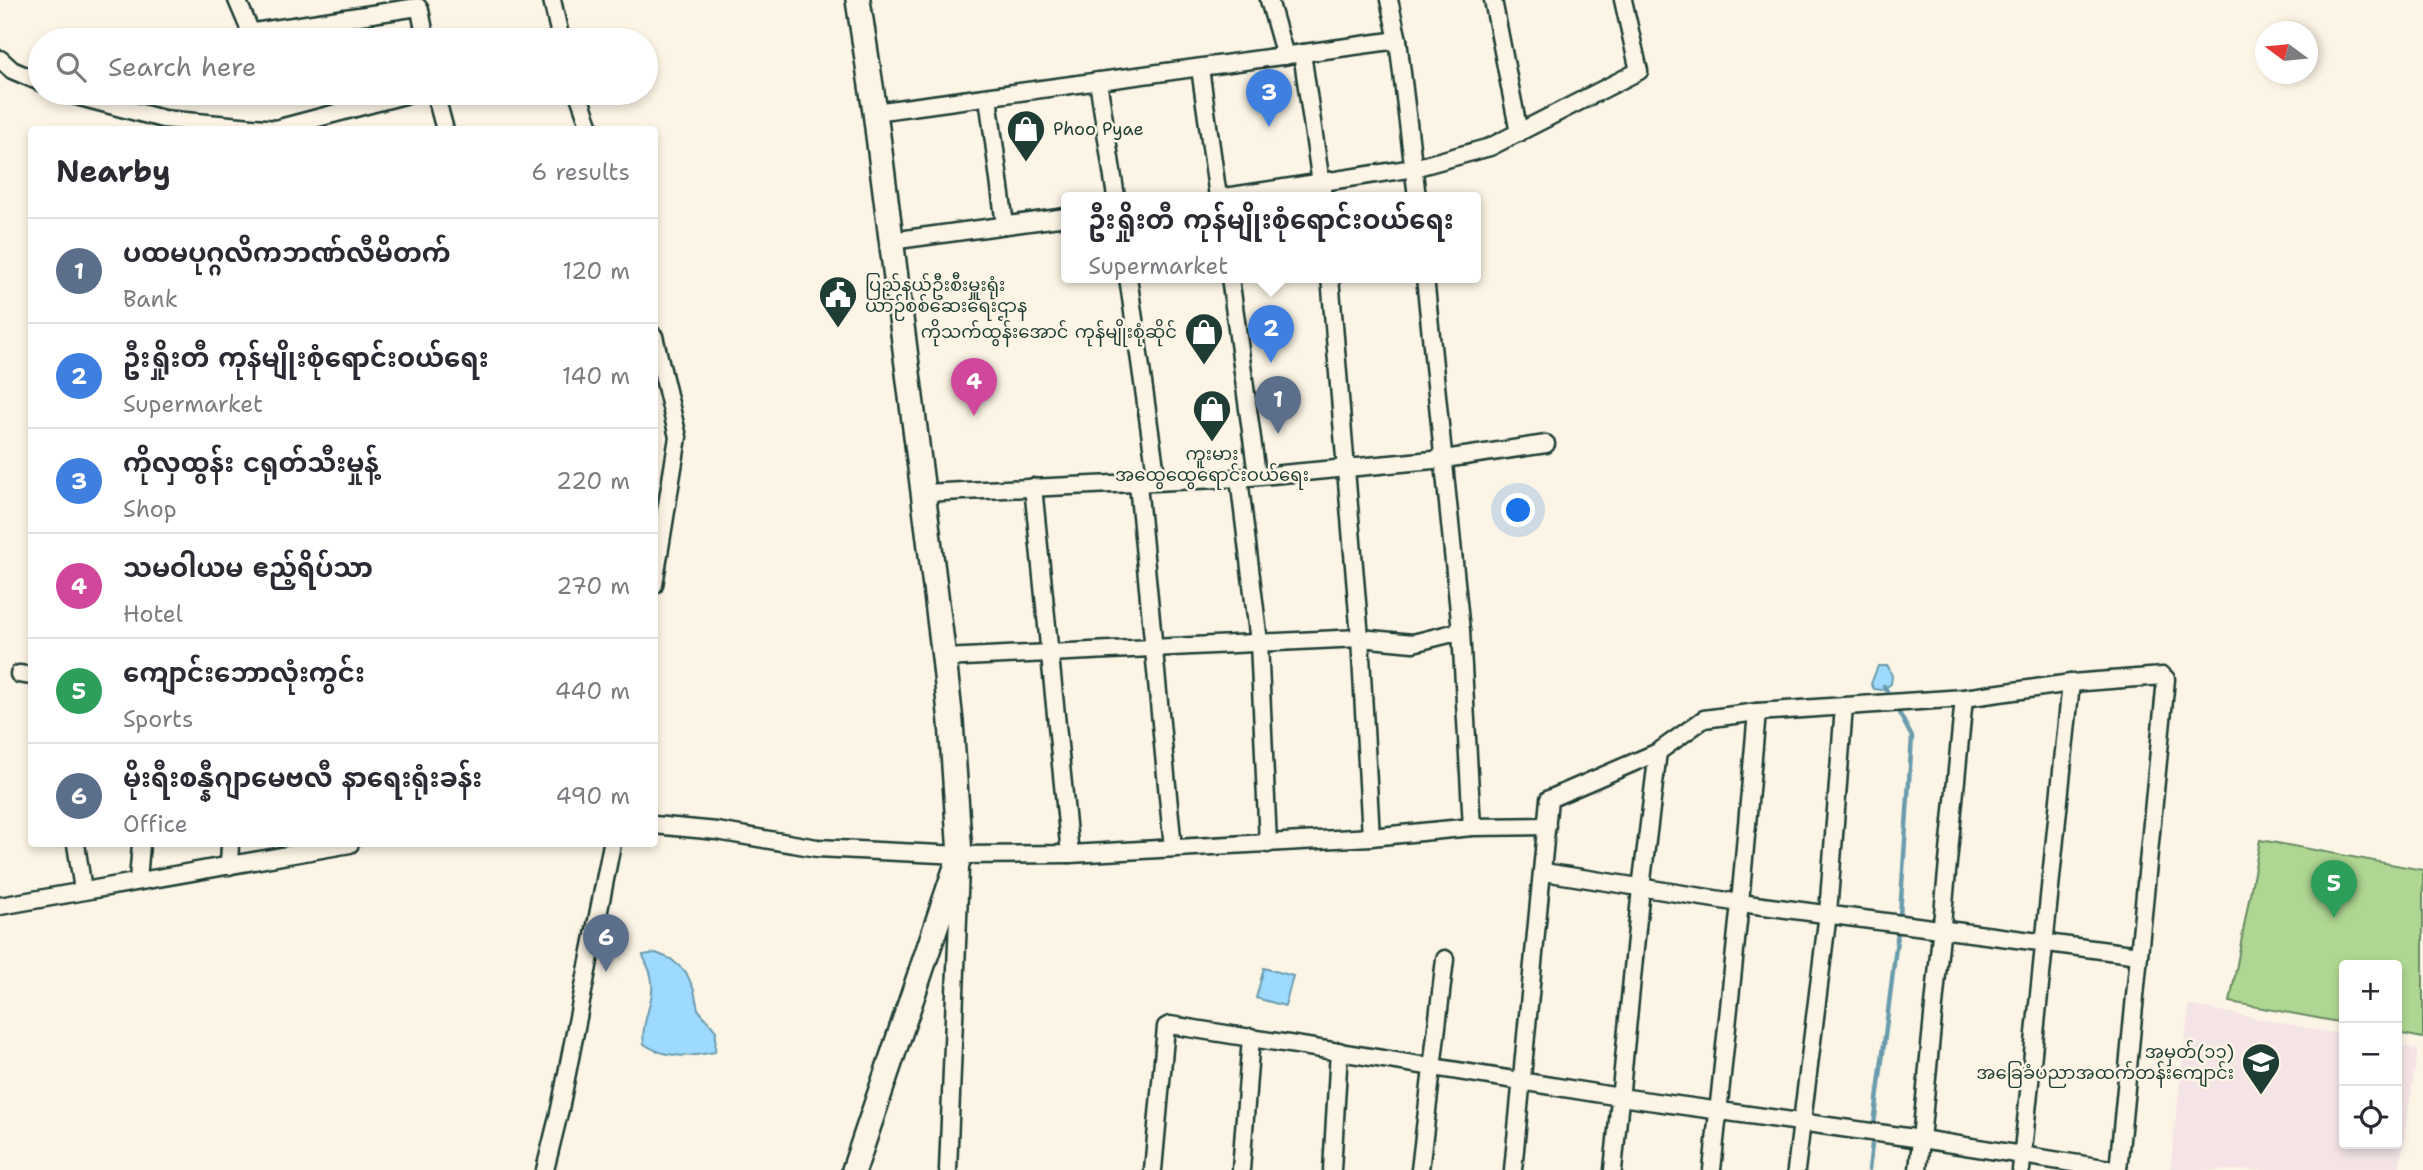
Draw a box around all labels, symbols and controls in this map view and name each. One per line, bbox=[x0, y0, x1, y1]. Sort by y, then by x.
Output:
north arrow bbox=[2255, 21, 2318, 84]
search box bbox=[28, 28, 658, 105]
icon: search bbox=[52, 48, 90, 86]
text: Search here bbox=[108, 49, 257, 84]
pin: 3 bbox=[1246, 69, 1292, 127]
shop icon: Phoo Pyae bbox=[1005, 108, 1047, 163]
place label: Phoo Pyae bbox=[1053, 117, 1144, 141]
text: Nearby bbox=[56, 151, 171, 192]
text: 6 results bbox=[531, 157, 630, 187]
popup bbox=[1061, 192, 1481, 283]
text: ဦးရှိုးတီ ကုန်မျိုးစုံရောင်းဝယ်ရေး bbox=[1088, 202, 1454, 237]
text: ပထမပုဂ္ဂလိကဘဏ်လီမိတက် bbox=[123, 235, 451, 270]
text: Supermarket bbox=[1088, 251, 1228, 281]
text: 1 bbox=[74, 256, 84, 286]
text: 120 m bbox=[562, 256, 630, 286]
place label: ပြည်နယ်ဦးစီးမှူးရုံး ယာဉ်စစ်ဆေးရေးဌာန bbox=[865, 271, 1027, 321]
public building icon: ပြည်နယ်ဦးစီးမှူးရုံး ယာဉ်စစ်ဆေးရေးဌာန bbox=[817, 274, 859, 329]
text: Bank bbox=[123, 284, 178, 314]
pin: 2 bbox=[1248, 305, 1294, 363]
shop icon: ကိုသက်ထွန်းအောင် ကုန်မျိုးစုံဆိုင် bbox=[1183, 311, 1225, 366]
place label: ကိုသက်ထွန်းအောင် ကုန်မျိုးစုံဆိုင် bbox=[921, 318, 1177, 347]
text: ဦးရှိုးတီ ကုန်မျိုးစုံရောင်းဝယ်ရေး bbox=[123, 340, 489, 375]
pin: 4 bbox=[951, 358, 997, 416]
text: 2 bbox=[71, 361, 87, 391]
text: 140 m bbox=[562, 361, 630, 391]
pin: 1 bbox=[1255, 376, 1301, 434]
shop icon: ကူးမား အထွေထွေရောင်းဝယ်ရေး bbox=[1191, 388, 1233, 443]
text: Supermarket bbox=[123, 389, 263, 419]
place label: ကူးမား အထွေထွေရောင်းဝယ်ရေး bbox=[1115, 442, 1309, 490]
text: ကိုလှထွန်း ငရုတ်သီးမှုန့် bbox=[123, 445, 379, 480]
text: 3 bbox=[71, 466, 87, 496]
text: 220 m bbox=[556, 466, 630, 496]
your location bbox=[1501, 493, 1535, 527]
text: Shop bbox=[123, 494, 177, 524]
text: သမဝါယမ ဧည့်ရိပ်သာ bbox=[123, 550, 373, 585]
text: 4 bbox=[71, 571, 87, 601]
text: 270 m bbox=[556, 571, 630, 601]
text: Hotel bbox=[123, 599, 183, 629]
text: ကျောင်းဘောလုံးကွင်း bbox=[123, 655, 365, 690]
text: 5 bbox=[72, 676, 86, 706]
text: 440 m bbox=[555, 676, 630, 706]
text: Sports bbox=[123, 704, 194, 734]
text: မိုးရီးစန္နီဂျာမေဗလီ နာရေးရုံးခန်း bbox=[123, 760, 482, 795]
text: 6 bbox=[71, 781, 87, 811]
text: 490 m bbox=[555, 781, 630, 811]
text: Office bbox=[123, 809, 188, 839]
pin: 5 bbox=[2311, 860, 2357, 918]
pin: 6 bbox=[583, 914, 629, 972]
map controls bbox=[2339, 960, 2402, 1149]
button: + bbox=[2339, 960, 2402, 1023]
button: − bbox=[2339, 1023, 2402, 1086]
place label: အမှတ်(၁၁) အခြေခံပညာအထက်တန်းကျောင်း bbox=[1976, 1039, 2234, 1088]
school or university icon: အမှတ်(၁၁) အခြေခံပညာအထက်တန်းကျောင်း bbox=[2240, 1041, 2282, 1096]
button: locate bbox=[2339, 1086, 2402, 1149]

